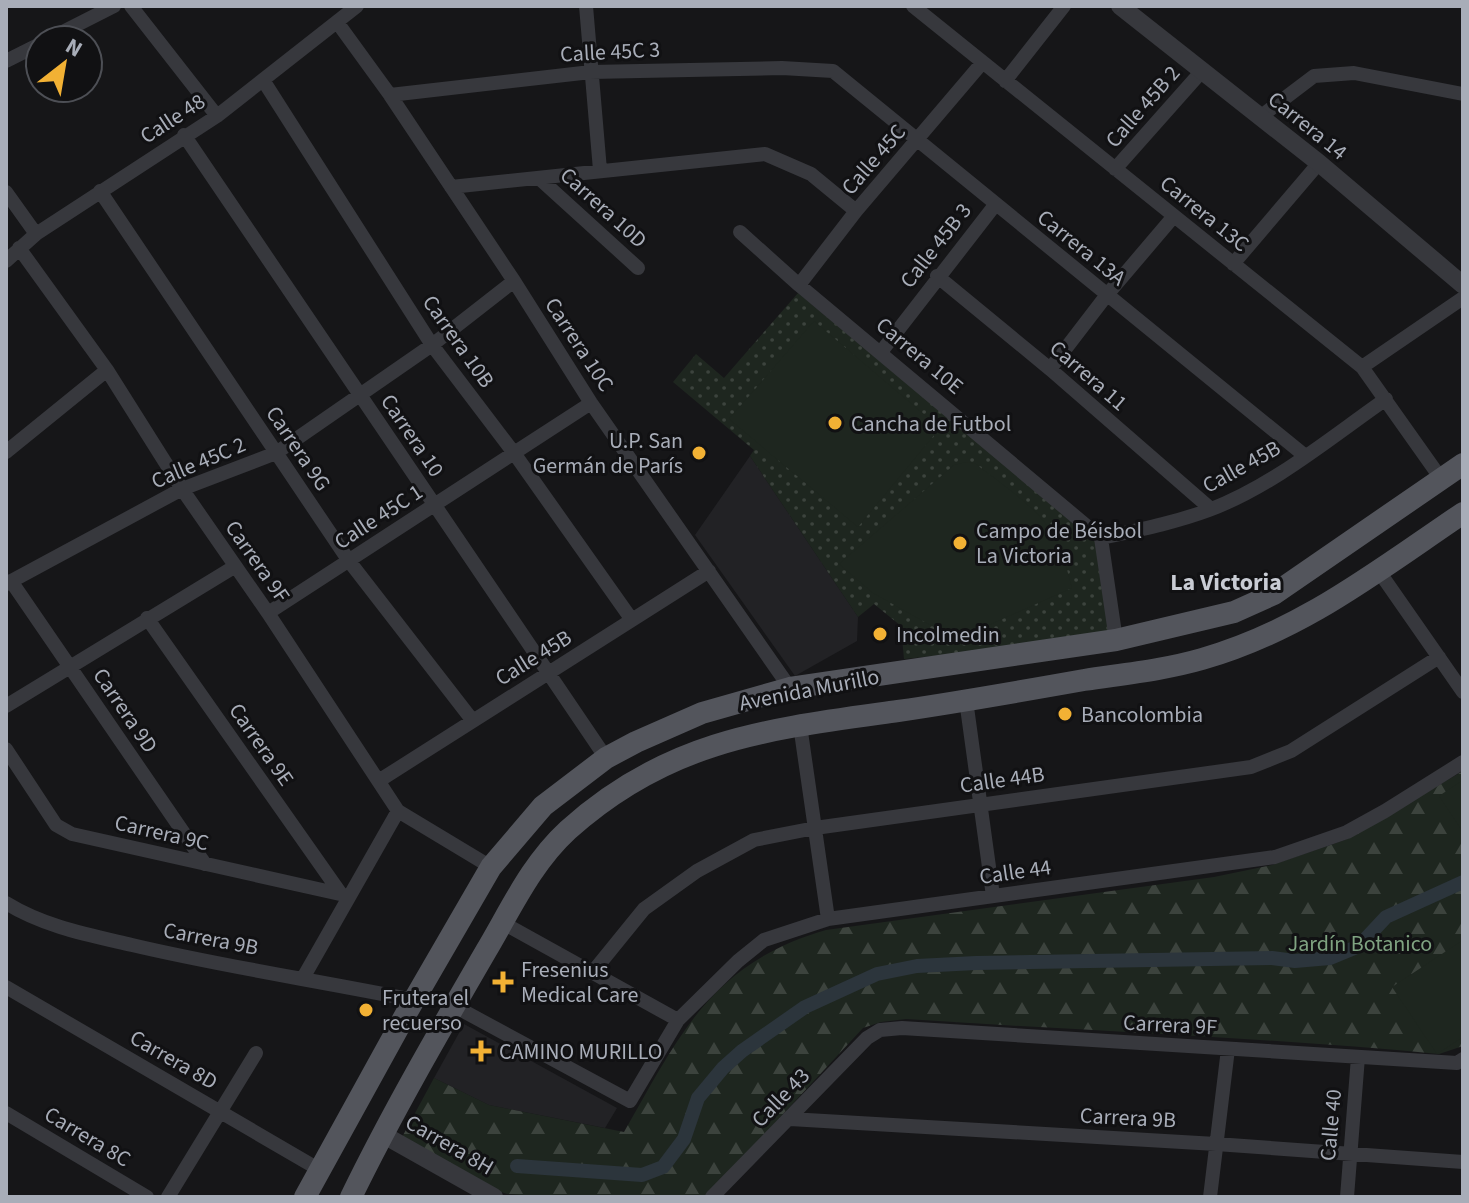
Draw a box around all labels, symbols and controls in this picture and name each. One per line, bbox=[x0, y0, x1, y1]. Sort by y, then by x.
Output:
north arrow bbox=[24, 24, 104, 104]
text: N bbox=[59, 30, 88, 65]
street label: Calle 45C 3 bbox=[559, 33, 661, 71]
street label: Calle 45B 2 bbox=[1098, 58, 1188, 155]
street label: Carrera 14 bbox=[1261, 84, 1354, 168]
street label: Calle 48 bbox=[134, 86, 212, 152]
street label: Calle 45C bbox=[834, 117, 914, 202]
street label: Carrera 10D bbox=[553, 160, 654, 256]
street label: Carrera 13C bbox=[1153, 168, 1256, 260]
street label: Calle 45B 3 bbox=[892, 196, 979, 295]
street label: Carrera 13A bbox=[1030, 202, 1133, 294]
street label: Carrera 10B bbox=[414, 289, 502, 395]
street label: Carrera 10C bbox=[537, 291, 622, 398]
street label: Carrera 10E bbox=[869, 310, 970, 402]
street label: Carrera 11 bbox=[1042, 333, 1134, 419]
street label: Carrera 10 bbox=[373, 388, 452, 484]
street label: Carrera 9G bbox=[258, 400, 338, 498]
place label: Cancha de Futbol bbox=[851, 408, 1011, 440]
marker: Cancha de Futbol bbox=[826, 414, 844, 432]
place label: U.P. San Germán de París bbox=[533, 425, 683, 482]
street label: Calle 45C 2 bbox=[146, 429, 251, 497]
street label: Calle 45B bbox=[1197, 432, 1286, 501]
marker: U.P. San Germán de París bbox=[690, 444, 708, 462]
street label: Calle 45C 1 bbox=[328, 476, 429, 557]
street label: Carrera 9F bbox=[217, 514, 297, 609]
place label: Campo de Béisbol La Victoria bbox=[976, 515, 1142, 572]
marker: Campo de Béisbol La Victoria bbox=[951, 534, 969, 552]
district label: La Victoria bbox=[1170, 565, 1282, 600]
place label: Incolmedin bbox=[896, 619, 1000, 651]
street label: Calle 45B bbox=[489, 622, 578, 694]
marker: Incolmedin bbox=[871, 625, 889, 643]
street label: Avenida Murillo bbox=[736, 661, 882, 719]
street label: Carrera 9D bbox=[85, 662, 165, 760]
street label: Carrera 9E bbox=[221, 697, 301, 793]
place label: Bancolombia bbox=[1081, 699, 1203, 731]
marker: Bancolombia bbox=[1056, 705, 1074, 723]
street label: Calle 44B bbox=[958, 758, 1047, 802]
street label: Carrera 9C bbox=[112, 807, 212, 859]
street label: Calle 44 bbox=[977, 851, 1053, 893]
street label: Carrera 9B bbox=[161, 914, 261, 964]
park label: Jardín Botanico bbox=[1288, 928, 1432, 960]
place label: Fresenius Medical Care bbox=[521, 954, 639, 1011]
marker: Fresenius Medical Care bbox=[492, 971, 514, 993]
place label: Frutera el recuerso bbox=[382, 982, 469, 1039]
marker: Frutera el recuerso bbox=[357, 1001, 375, 1019]
street label: Carrera 9F bbox=[1122, 1007, 1218, 1043]
street label: Carrera 8D bbox=[124, 1022, 223, 1098]
place label: CAMINO MURILLO bbox=[499, 1036, 662, 1068]
marker: CAMINO MURILLO bbox=[470, 1040, 492, 1062]
street label: Calle 43 bbox=[744, 1061, 817, 1135]
street label: Calle 40 bbox=[1312, 1088, 1350, 1162]
street label: Carrera 8C bbox=[38, 1098, 137, 1175]
street label: Carrera 9B bbox=[1079, 1100, 1177, 1136]
street label: Carrera 8H bbox=[399, 1107, 500, 1183]

